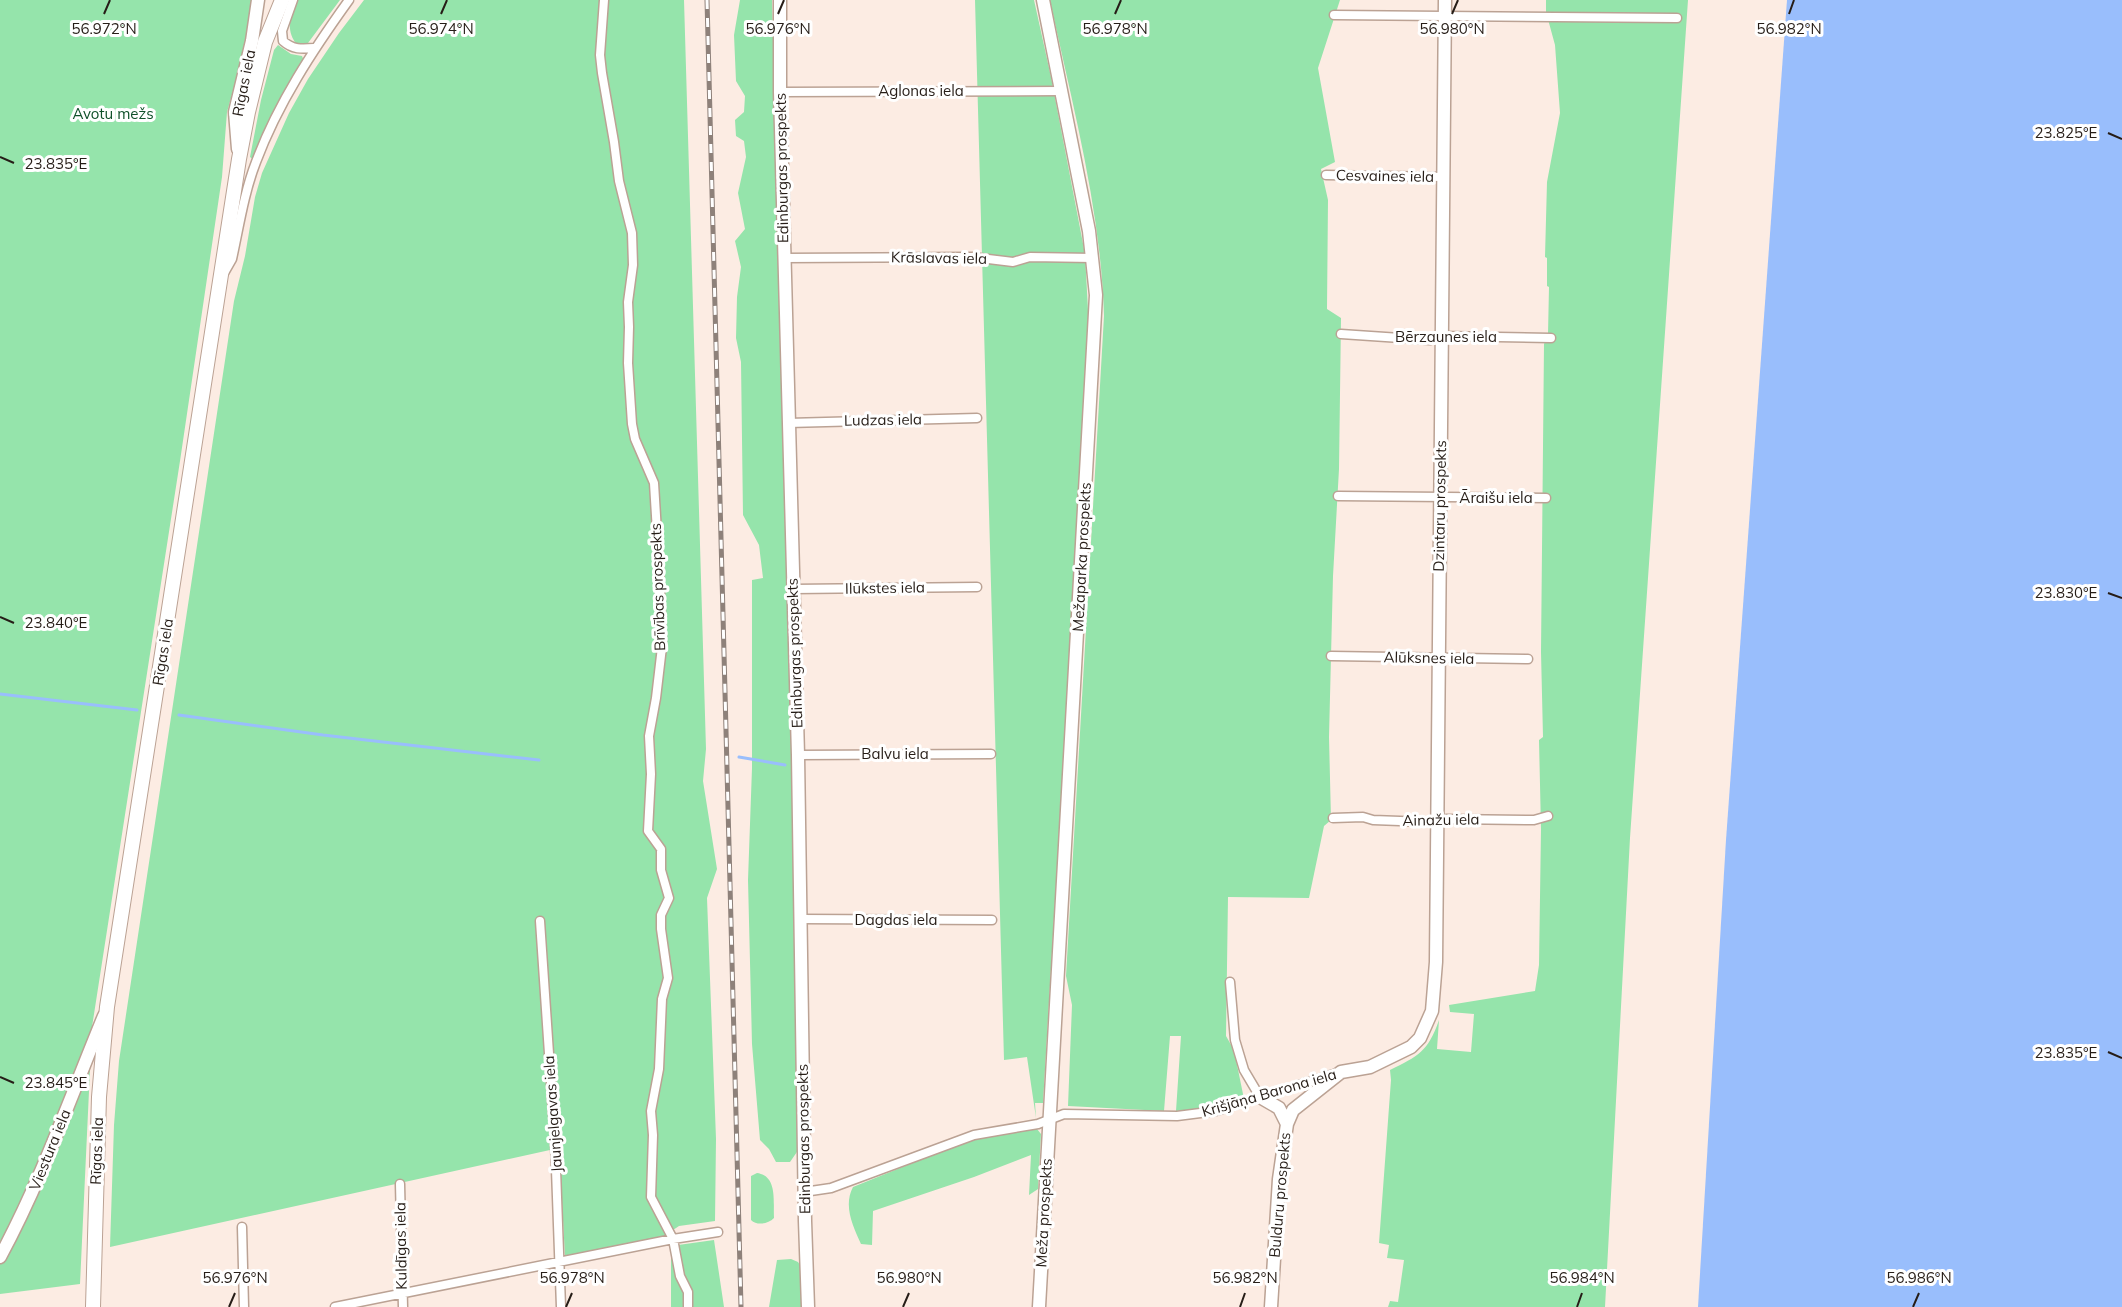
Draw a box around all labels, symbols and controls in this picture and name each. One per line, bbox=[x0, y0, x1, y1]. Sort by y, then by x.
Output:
text: 56.972°N bbox=[71, 19, 137, 38]
text: 56.974°N bbox=[408, 19, 474, 38]
text: 56.976°N bbox=[745, 19, 811, 38]
text: 56.978°N bbox=[1082, 19, 1148, 38]
text: 56.980°N bbox=[1419, 19, 1485, 38]
text: 56.982°N bbox=[1756, 19, 1822, 38]
street label: Rīgas iela bbox=[228, 48, 259, 118]
street label: Aglonas iela bbox=[878, 81, 964, 100]
street label: Edinburgas prospekts bbox=[771, 93, 792, 243]
park label: Avotu mežs bbox=[72, 104, 154, 123]
text: 23.825°E bbox=[2035, 123, 2098, 142]
text: 23.835°E bbox=[25, 154, 88, 173]
street label: Cesvaines iela bbox=[1336, 165, 1434, 186]
street label: Krāslavas iela bbox=[891, 247, 987, 268]
street label: Bērzaunes iela bbox=[1395, 327, 1497, 346]
street label: Ludzas iela bbox=[844, 409, 922, 430]
street label: Dzintaru prospekts bbox=[1429, 440, 1450, 572]
street label: Mežaparka prospekts bbox=[1068, 482, 1095, 632]
street label: Āraišu iela bbox=[1459, 488, 1533, 507]
street label: Brīvības prospekts bbox=[646, 523, 669, 651]
street label: Ilūkstes iela bbox=[845, 577, 925, 598]
street label: Edinburgas prospekts bbox=[782, 578, 807, 728]
text: 23.830°E bbox=[2035, 583, 2098, 602]
text: 23.840°E bbox=[25, 613, 88, 632]
street label: Rīgas iela bbox=[148, 617, 177, 687]
street label: Alūksnes iela bbox=[1383, 647, 1475, 668]
street label: Balvu iela bbox=[861, 744, 929, 763]
street label: Ainažu iela bbox=[1402, 809, 1480, 830]
street label: Dagdas iela bbox=[855, 910, 937, 929]
text: 23.835°E bbox=[2035, 1043, 2098, 1062]
street label: Jaunjelgavas iela bbox=[539, 1055, 566, 1173]
street label: Edinburgas prospekts bbox=[793, 1064, 814, 1214]
street label: Krišjāņa Barona iela bbox=[1199, 1064, 1338, 1121]
text: 23.845°E bbox=[25, 1073, 88, 1092]
street label: Viestura iela bbox=[25, 1106, 74, 1193]
street label: Rīgas iela bbox=[86, 1117, 107, 1185]
street label: Bulduru prospekts bbox=[1265, 1131, 1294, 1258]
street label: Meža prospekts bbox=[1031, 1158, 1056, 1268]
street label: Kuldīgas iela bbox=[390, 1202, 411, 1290]
text: 56.976°N bbox=[202, 1268, 268, 1287]
text: 56.978°N bbox=[539, 1268, 605, 1287]
text: 56.980°N bbox=[876, 1268, 942, 1287]
text: 56.982°N bbox=[1212, 1268, 1278, 1287]
text: 56.984°N bbox=[1549, 1268, 1615, 1287]
text: 56.986°N bbox=[1886, 1268, 1952, 1287]

